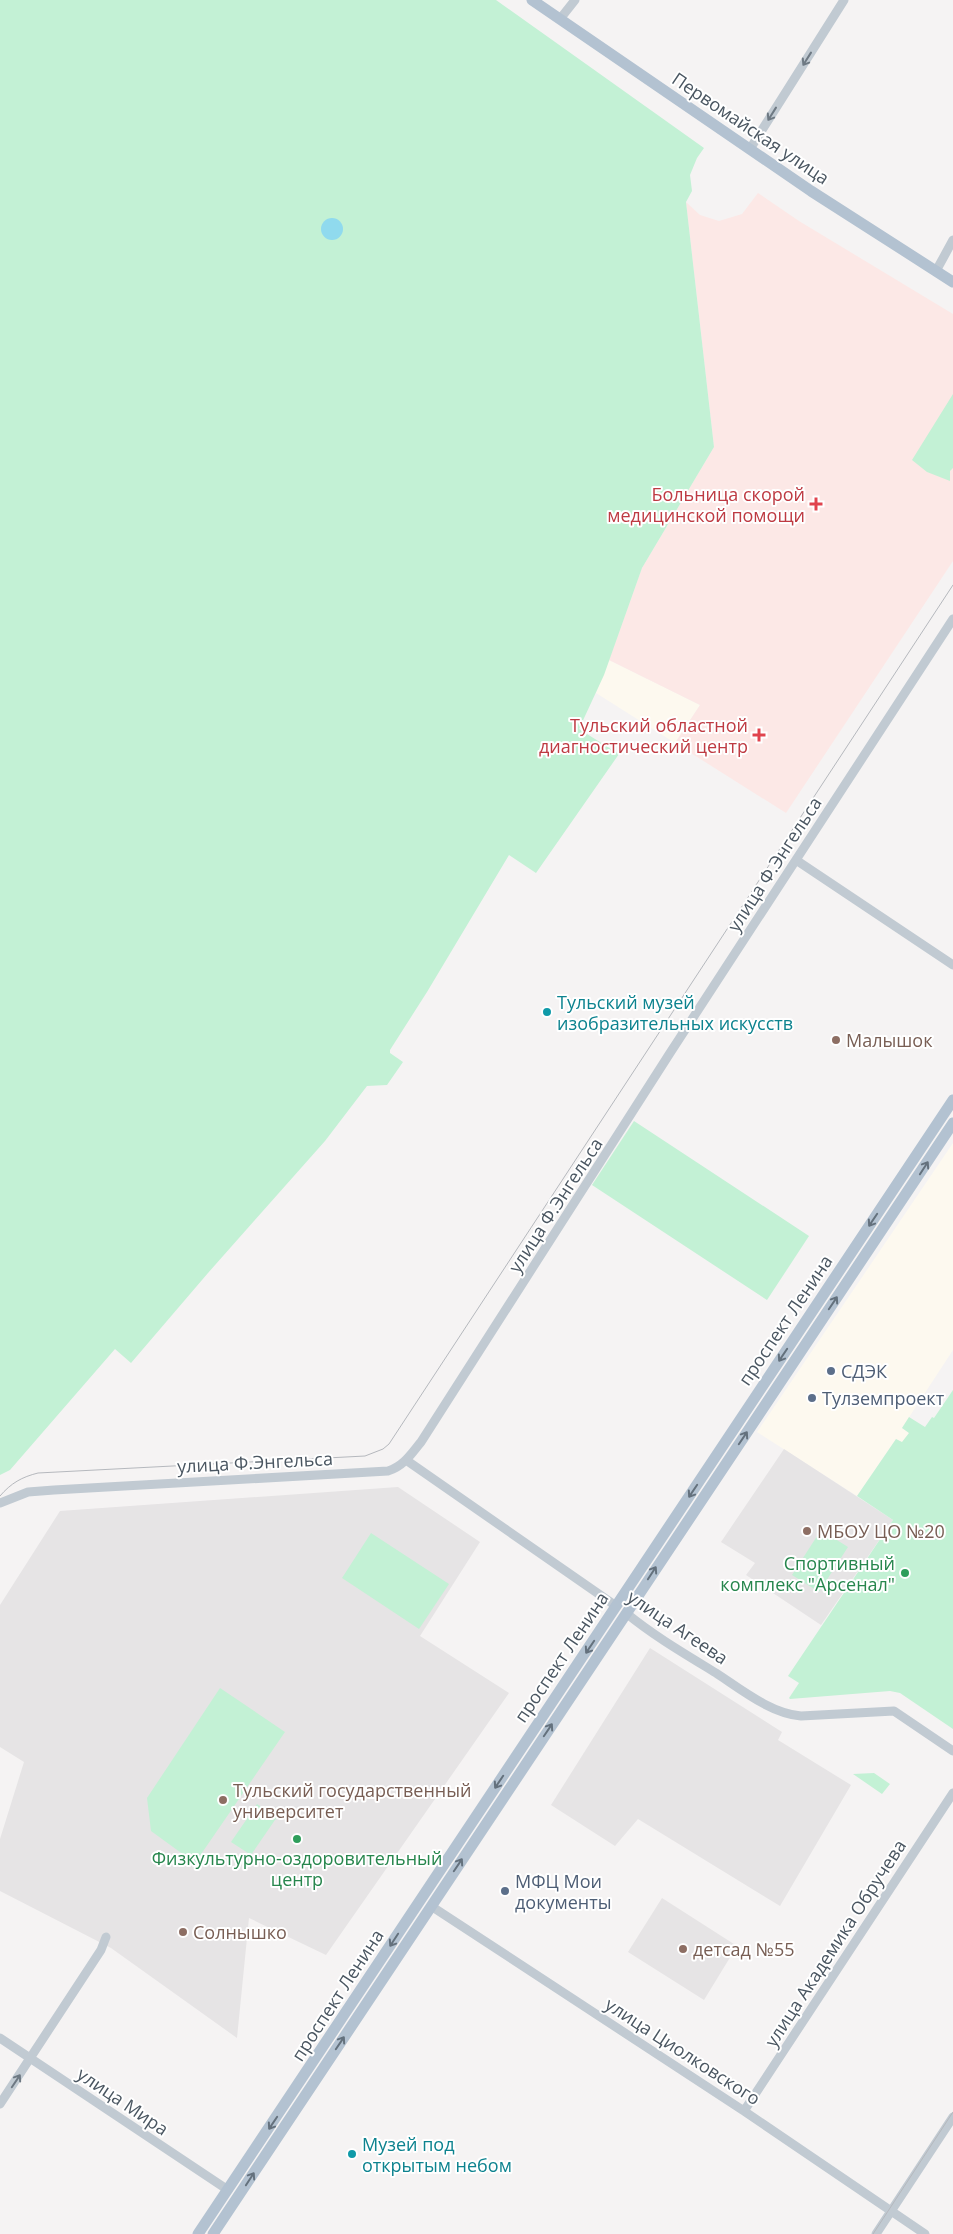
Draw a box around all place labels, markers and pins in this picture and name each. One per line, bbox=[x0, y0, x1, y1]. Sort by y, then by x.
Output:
place label: Больница скорой медицинской помощи bbox=[607, 482, 805, 527]
marker: Больница скорой медицинской помощи bbox=[809, 497, 823, 511]
place label: Тульский областной диагностический центр bbox=[539, 713, 748, 758]
marker: Тульский областной диагностический центр bbox=[752, 728, 766, 742]
place label: Тульский музей изобразительных искусств bbox=[557, 990, 793, 1035]
marker: Тульский музей изобразительных искусств bbox=[541, 1006, 553, 1018]
place label: Малышок bbox=[846, 1028, 933, 1052]
marker: Малышок bbox=[830, 1034, 842, 1046]
place label: СДЭК bbox=[841, 1359, 887, 1383]
marker: СДЭК bbox=[825, 1365, 837, 1377]
place label: Тулземпроект bbox=[822, 1386, 945, 1410]
marker: Тулземпроект bbox=[806, 1392, 818, 1404]
place label: МБОУ ЦО №20 bbox=[817, 1519, 945, 1543]
marker: МБОУ ЦО №20 bbox=[801, 1525, 813, 1537]
place label: Спортивный комплекс "Арсенал" bbox=[720, 1551, 895, 1596]
marker: Спортивный комплекс "Арсенал" bbox=[899, 1567, 911, 1579]
place label: Тульский государственный университет bbox=[233, 1778, 472, 1823]
marker: Тульский государственный университет bbox=[217, 1794, 229, 1806]
marker: Физкультурно-оздоровительный центр bbox=[291, 1833, 303, 1845]
place label: Физкультурно-оздоровительный центр bbox=[152, 1846, 442, 1891]
place label: МФЦ Мои документы bbox=[515, 1869, 612, 1914]
marker: МФЦ Мои документы bbox=[499, 1885, 511, 1897]
place label: Солнышко bbox=[193, 1920, 287, 1944]
marker: Солнышко bbox=[177, 1926, 189, 1938]
place label: детсад №55 bbox=[693, 1937, 795, 1961]
marker: детсад №55 bbox=[677, 1943, 689, 1955]
place label: Музей под открытым небом bbox=[362, 2132, 512, 2177]
marker: Музей под открытым небом bbox=[346, 2148, 358, 2160]

